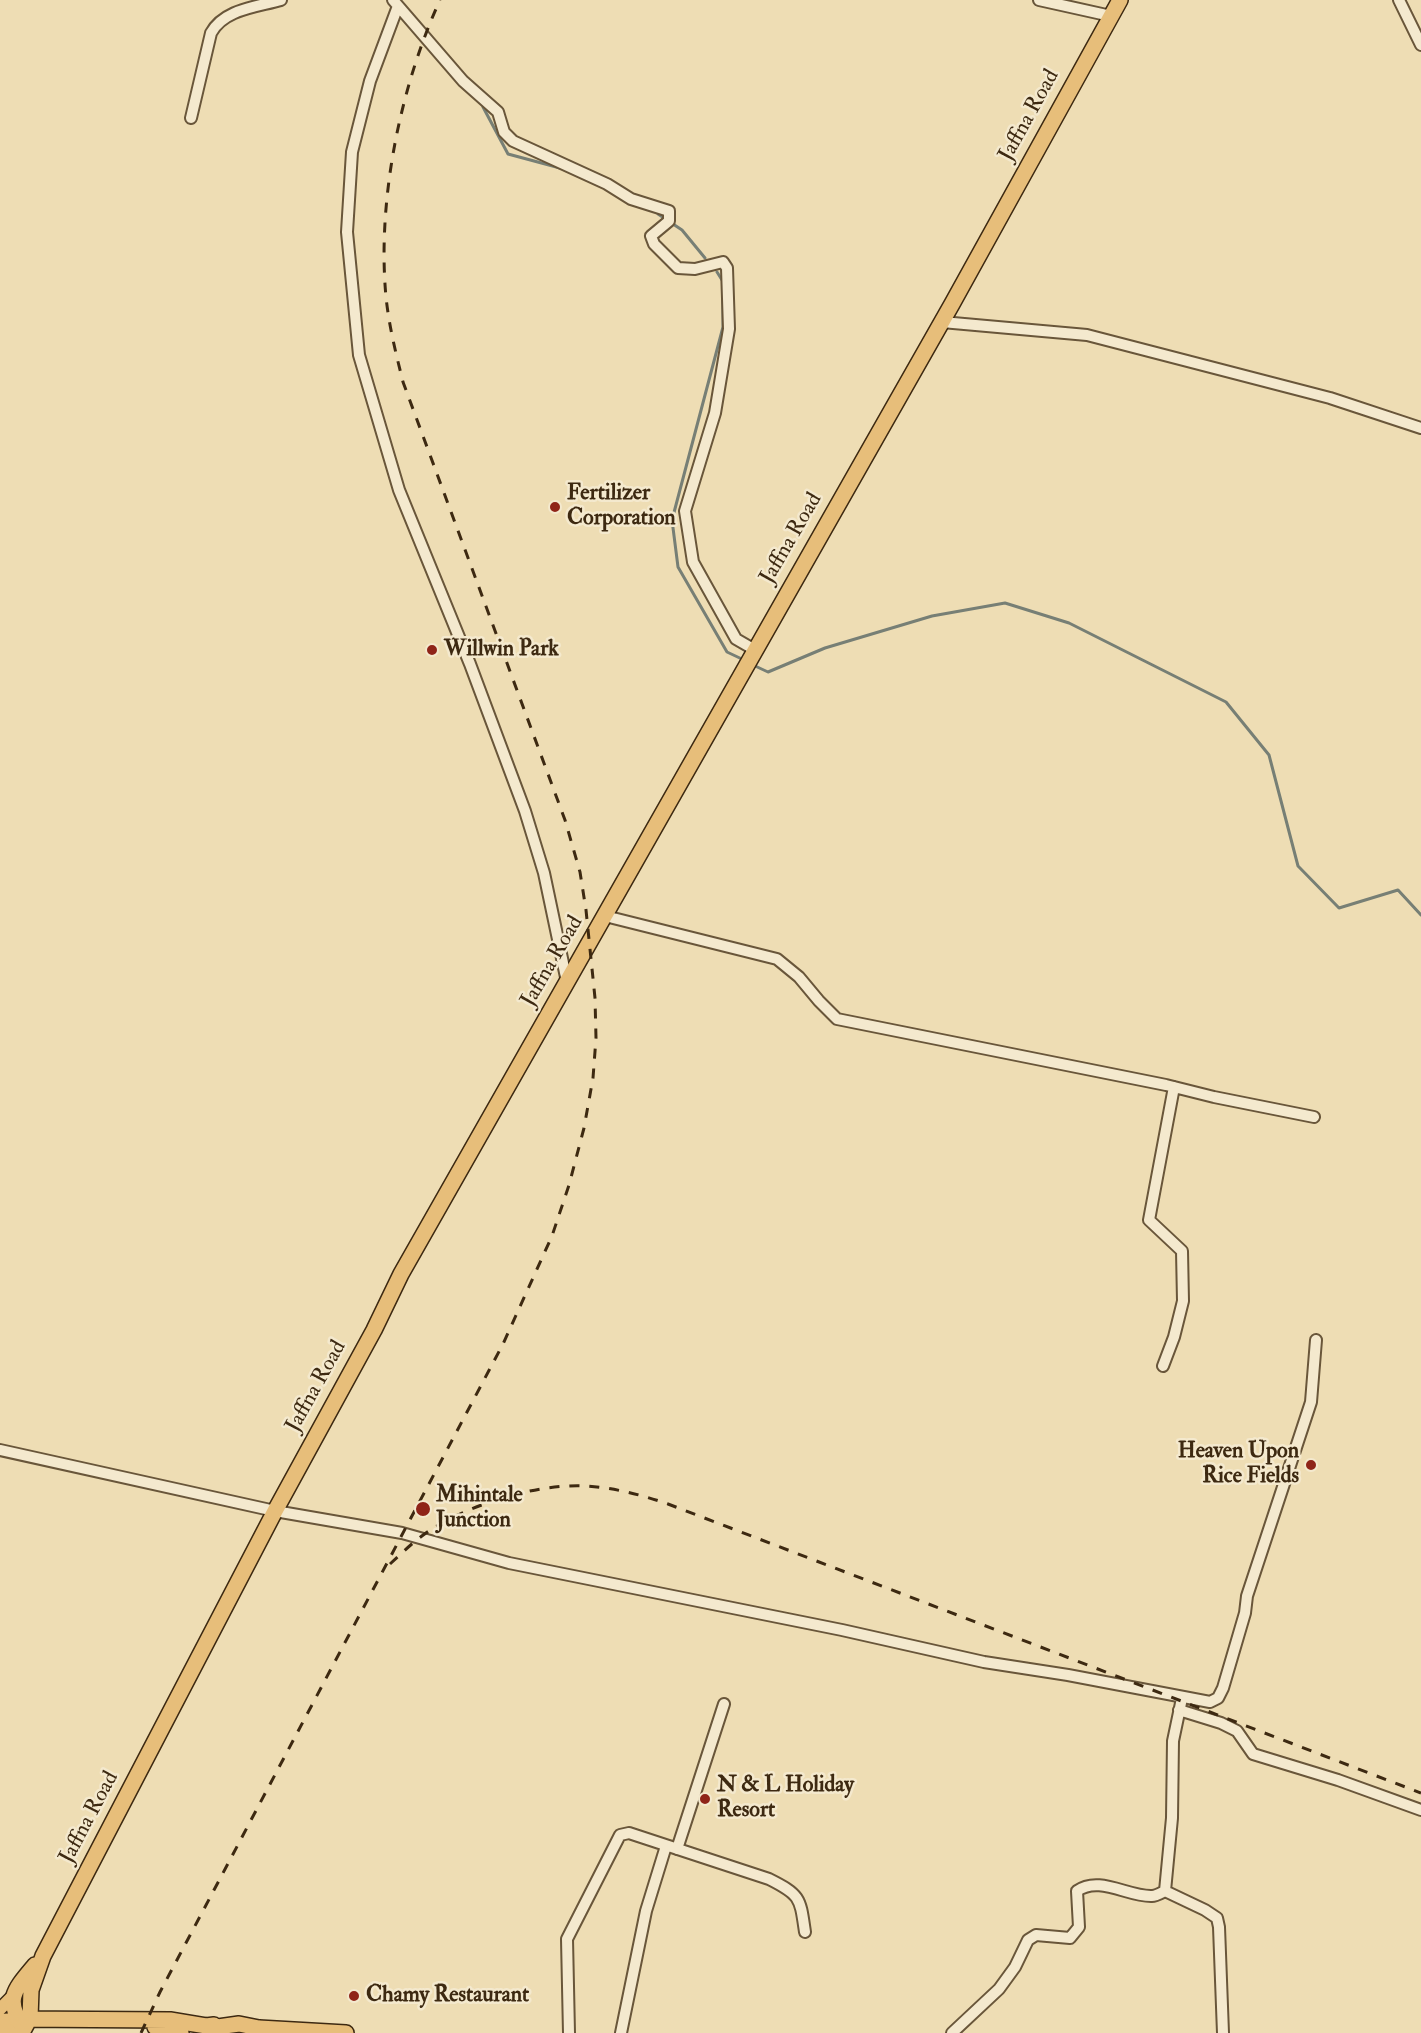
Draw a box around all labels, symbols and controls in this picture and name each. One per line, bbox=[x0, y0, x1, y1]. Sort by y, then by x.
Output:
street label: Jaffna Road bbox=[994, 65, 1066, 167]
place label: Fertilizer Corporation bbox=[567, 481, 676, 532]
street label: Jaffna Road bbox=[755, 489, 829, 589]
marker: Fertilizer Corporation bbox=[548, 500, 562, 514]
place label: Willwin Park bbox=[444, 637, 559, 663]
marker: Willwin Park bbox=[425, 643, 439, 657]
street label: Jaffna Road bbox=[516, 912, 590, 1012]
street label: Jaffna Road bbox=[281, 1336, 353, 1438]
place label: Heaven Upon Rice Fields bbox=[1178, 1439, 1299, 1490]
marker: Heaven Upon Rice Fields bbox=[1304, 1458, 1318, 1472]
place label: Mihintale Junction bbox=[436, 1483, 523, 1534]
marker: Mihintale Junction bbox=[414, 1500, 432, 1518]
street label: Jaffna Road bbox=[55, 1767, 125, 1869]
place label: N & L Holiday Resort bbox=[717, 1773, 854, 1825]
marker: N & L Holiday Resort bbox=[698, 1792, 712, 1806]
place label: Chamy Restaurant bbox=[366, 1983, 529, 2009]
marker: Chamy Restaurant bbox=[347, 1989, 361, 2003]

